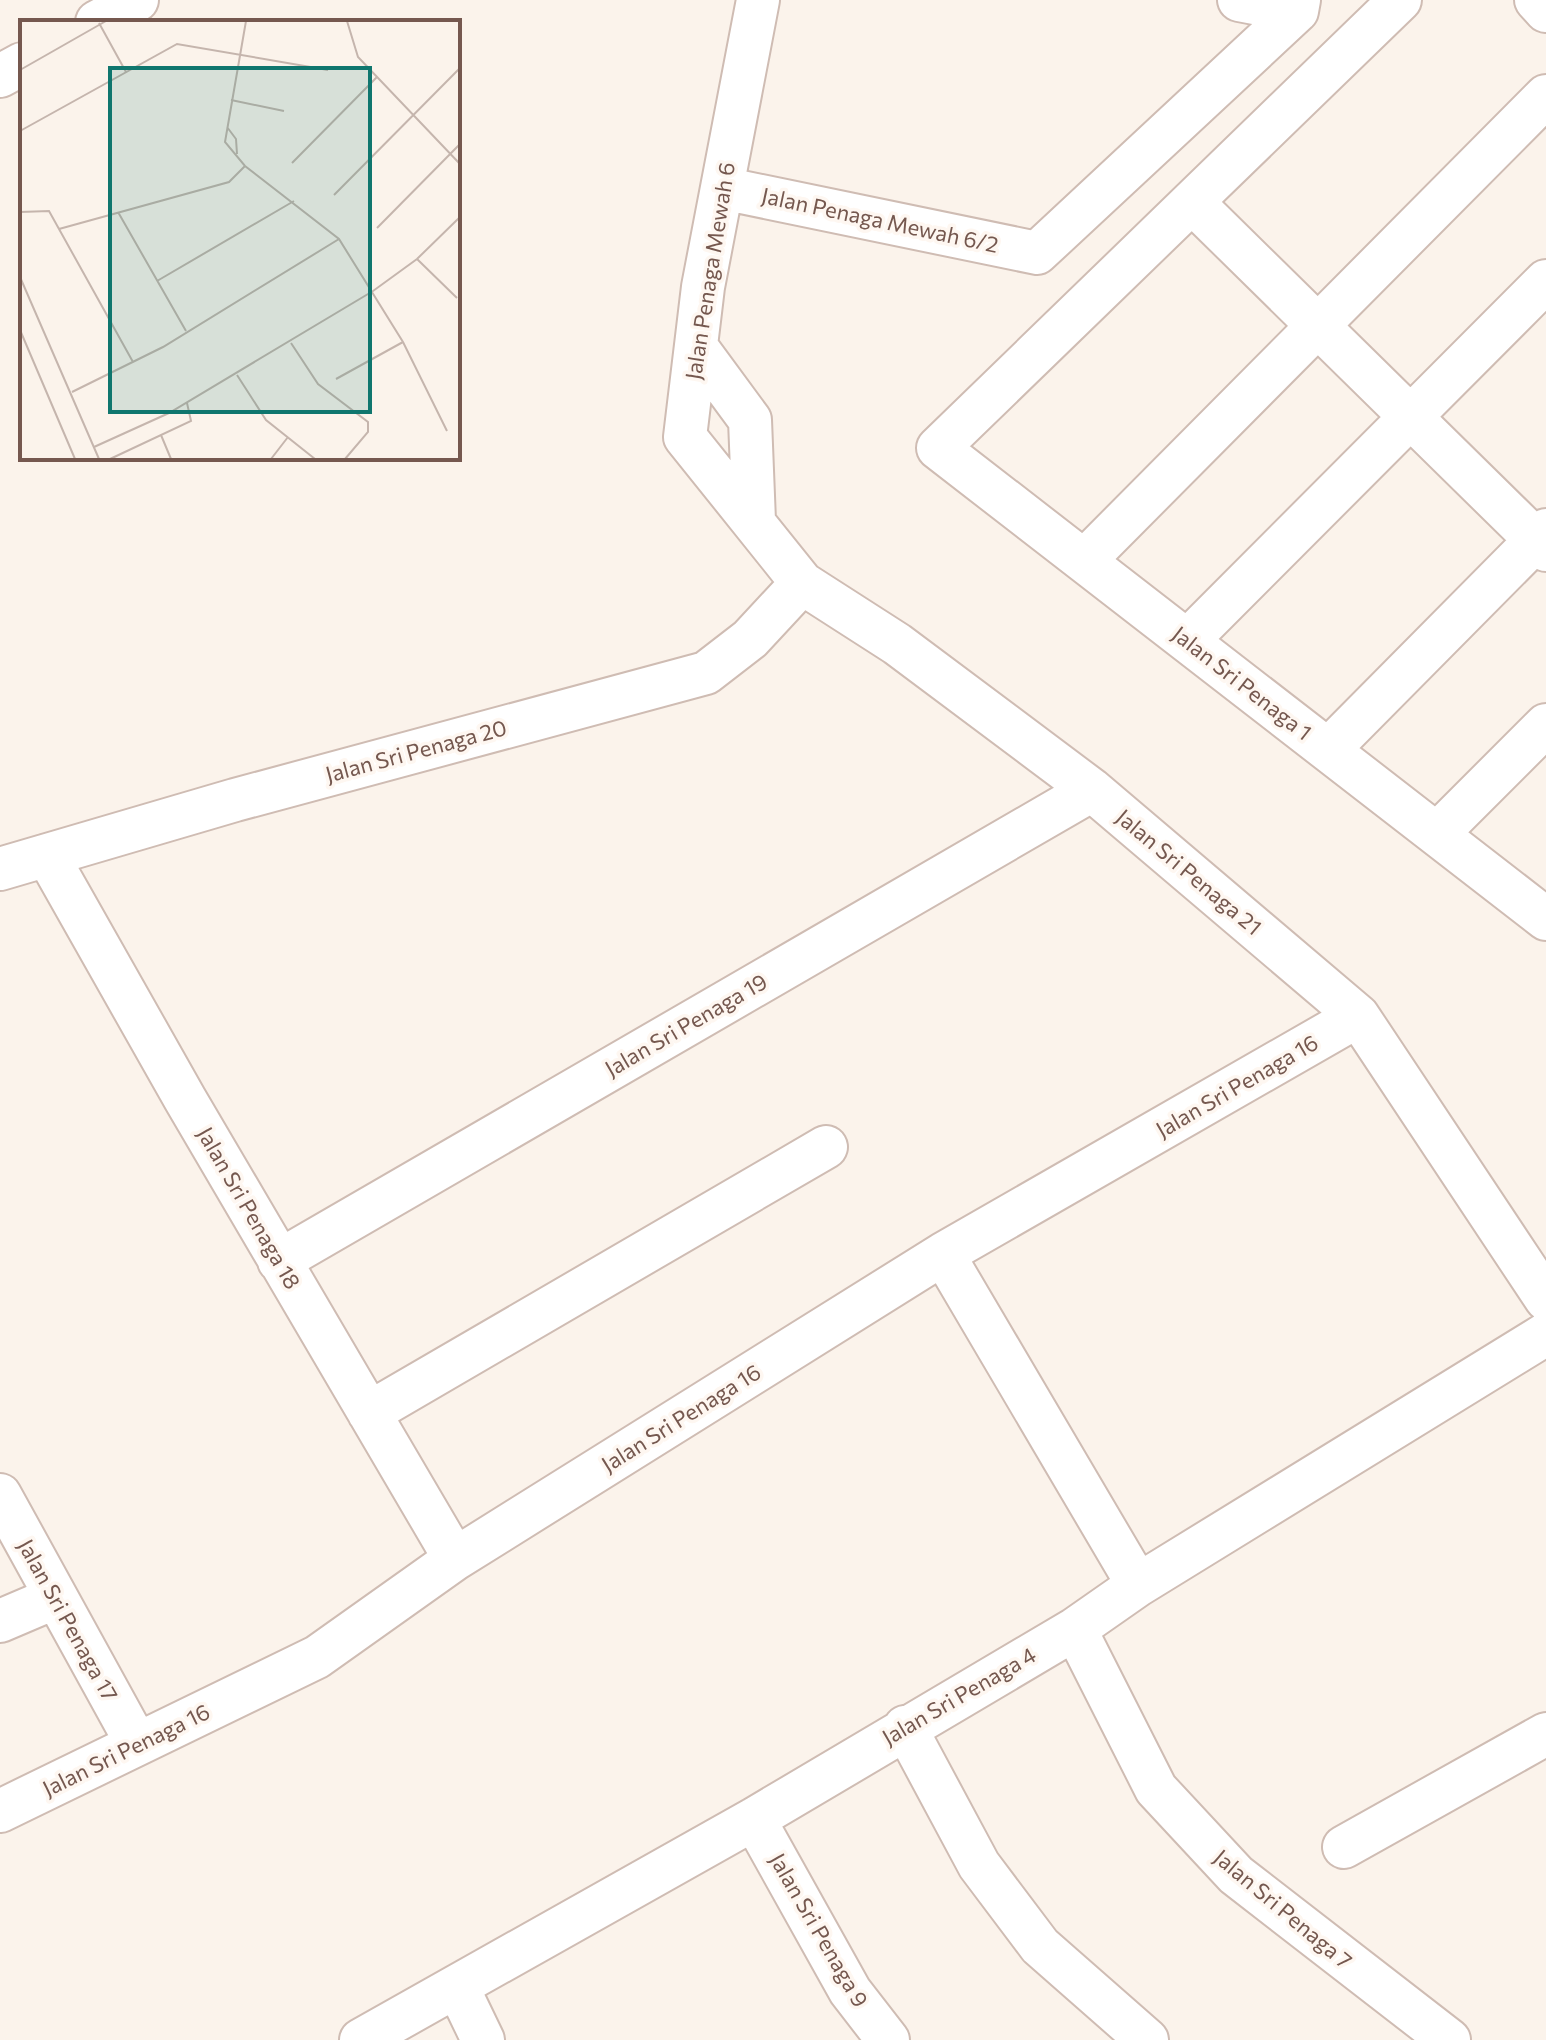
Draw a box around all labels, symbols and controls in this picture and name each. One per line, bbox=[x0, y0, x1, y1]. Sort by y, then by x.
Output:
inset map bbox=[20, 20, 460, 460]
street label: Jalan Penaga Mewah 6 bbox=[679, 160, 740, 382]
street label: Jalan Penaga Mewah 6/2 bbox=[759, 181, 1001, 258]
street label: Jalan Sri Penaga 1 bbox=[1167, 620, 1317, 745]
street label: Jalan Sri Penaga 20 bbox=[322, 713, 509, 788]
street label: Jalan Sri Penaga 21 bbox=[1111, 803, 1268, 940]
street label: Jalan Sri Penaga 19 bbox=[600, 967, 772, 1082]
street label: Jalan Sri Penaga 16 bbox=[1151, 1028, 1323, 1143]
street label: Jalan Sri Penaga 18 bbox=[192, 1122, 307, 1294]
street label: Jalan Sri Penaga 16 bbox=[596, 1358, 765, 1477]
street label: Jalan Sri Penaga 17 bbox=[13, 1534, 124, 1705]
street label: Jalan Sri Penaga 4 bbox=[877, 1641, 1041, 1751]
street label: Jalan Sri Penaga 16 bbox=[38, 1697, 214, 1802]
street label: Jalan Sri Penaga 7 bbox=[1209, 1843, 1358, 1974]
street label: Jalan Sri Penaga 9 bbox=[764, 1848, 874, 2012]

